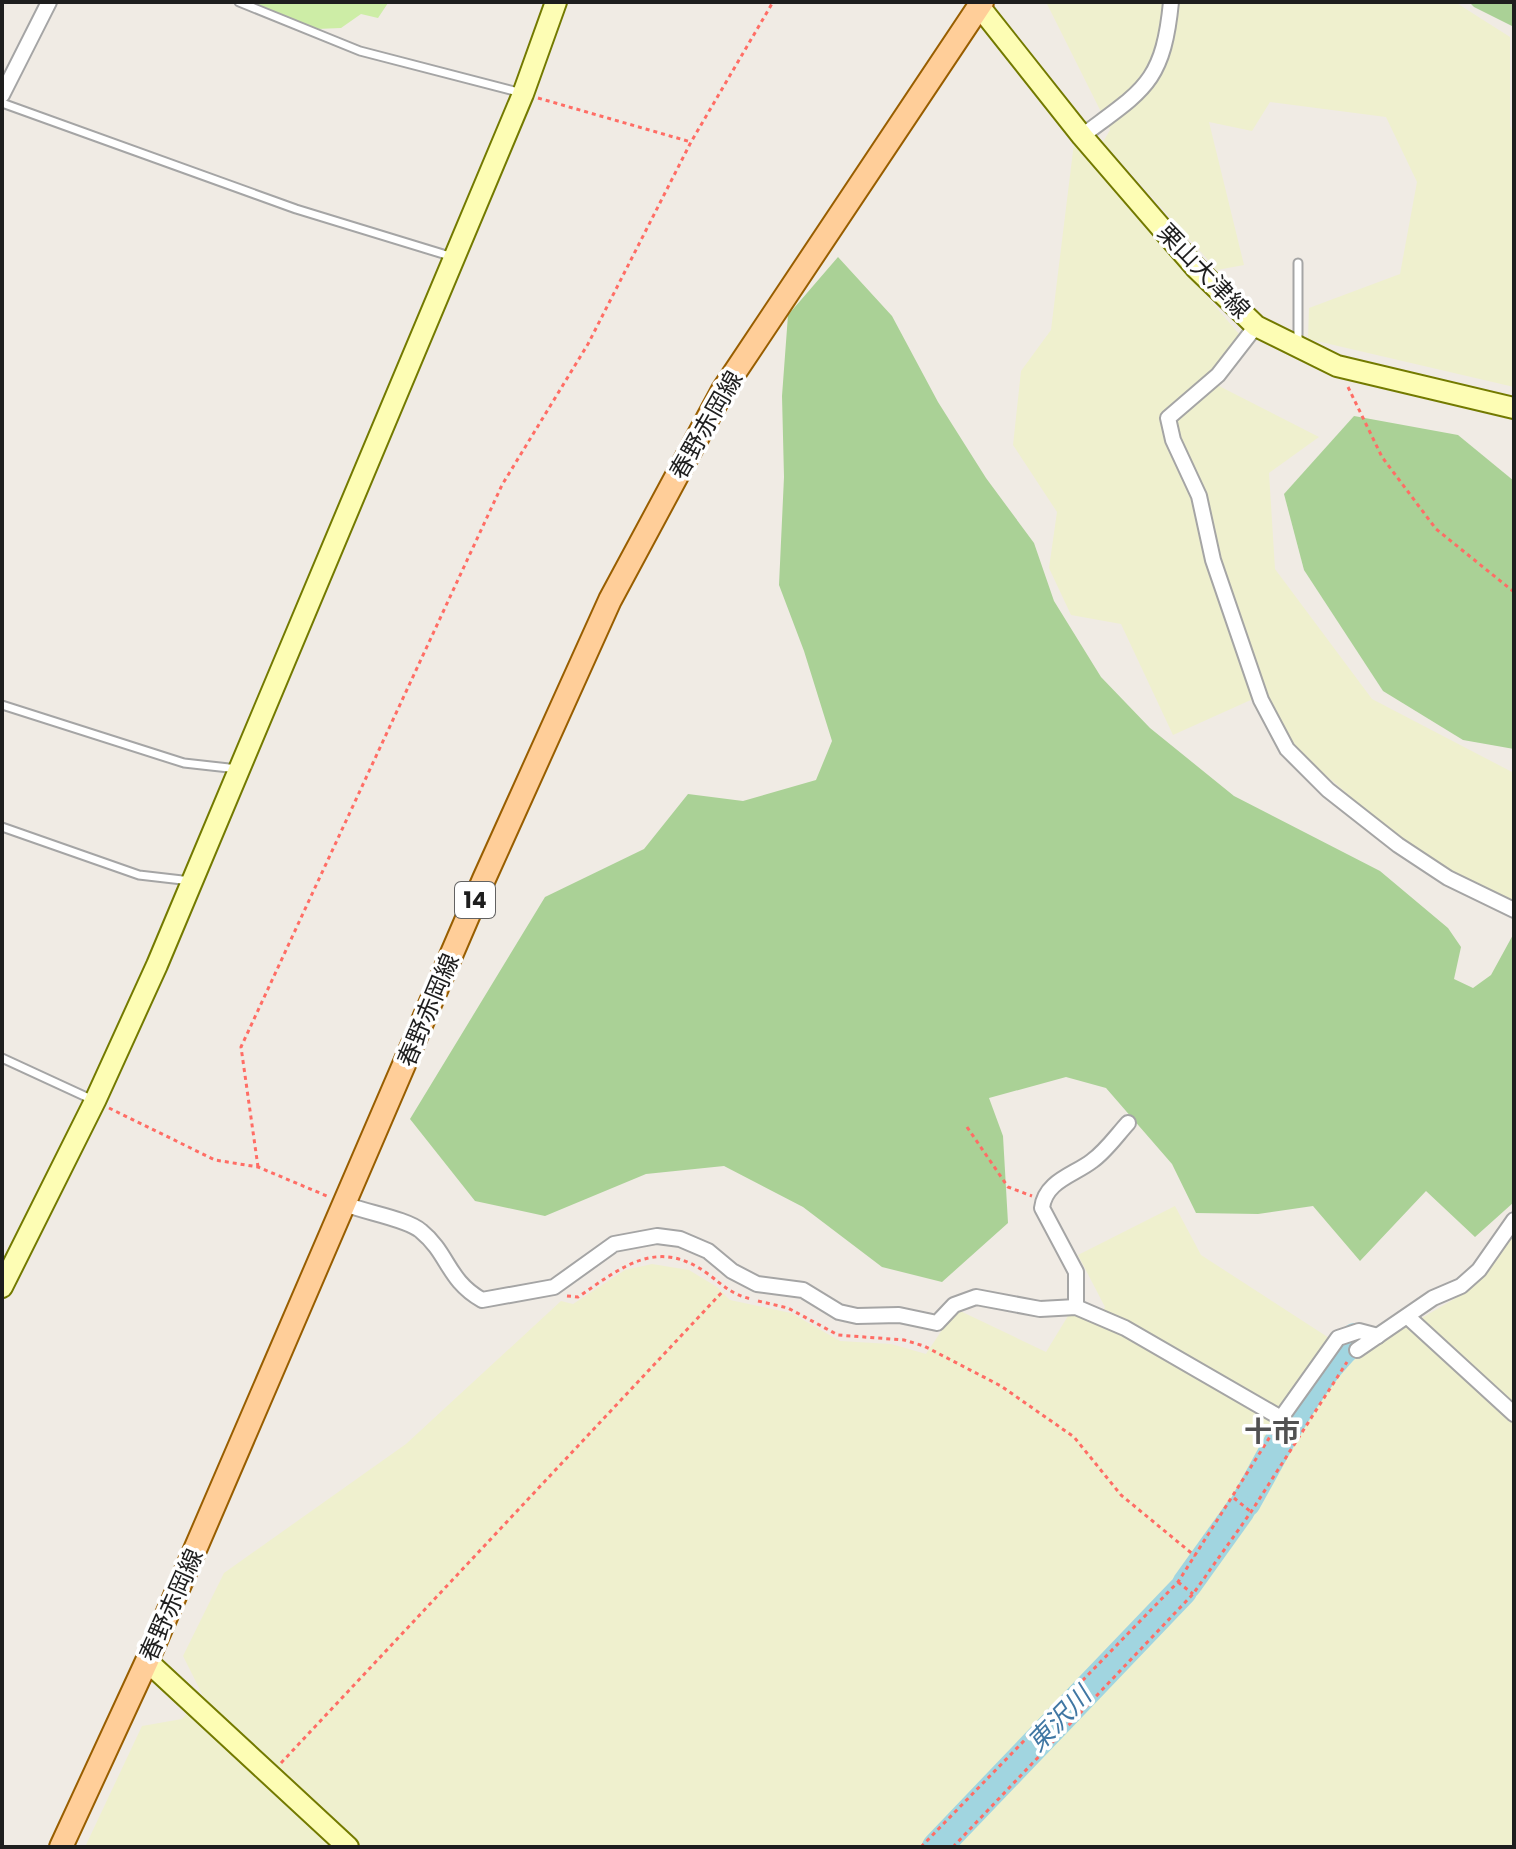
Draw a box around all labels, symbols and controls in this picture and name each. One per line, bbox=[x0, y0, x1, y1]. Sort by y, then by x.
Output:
street label: 栗山大津線 bbox=[1150, 216, 1258, 326]
street label: 春野赤岡線 bbox=[662, 365, 750, 485]
road number: 14 bbox=[455, 882, 495, 918]
street label: 春野赤岡線 bbox=[389, 948, 467, 1072]
district label: 十市 bbox=[1244, 1412, 1300, 1451]
street label: 春野赤岡線 bbox=[132, 1543, 210, 1667]
water label: 東沢川 bbox=[1019, 1676, 1101, 1760]

